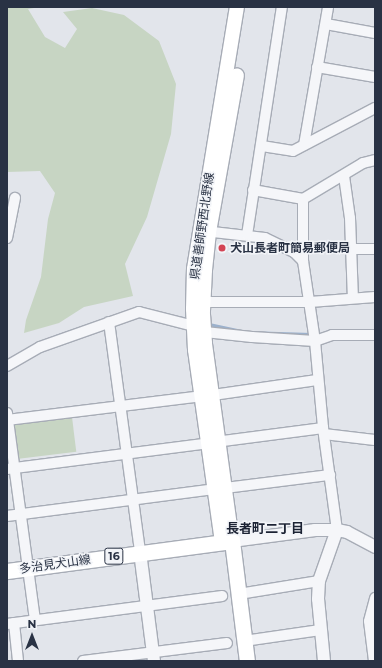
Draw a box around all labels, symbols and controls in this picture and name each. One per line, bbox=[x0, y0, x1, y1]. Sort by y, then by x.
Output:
street label: 県道善師野西北野線 bbox=[187, 172, 217, 280]
place label: 犬山長者町簡易郵便局 bbox=[230, 241, 350, 255]
marker: 犬山長者町簡易郵便局 bbox=[217, 243, 227, 253]
district label: 長者町二丁目 bbox=[226, 520, 304, 536]
road number: 16 bbox=[104, 547, 124, 565]
street label: 多治見犬山線 bbox=[18, 552, 92, 576]
north arrow bbox=[12, 616, 52, 656]
text: N bbox=[28, 617, 36, 631]

